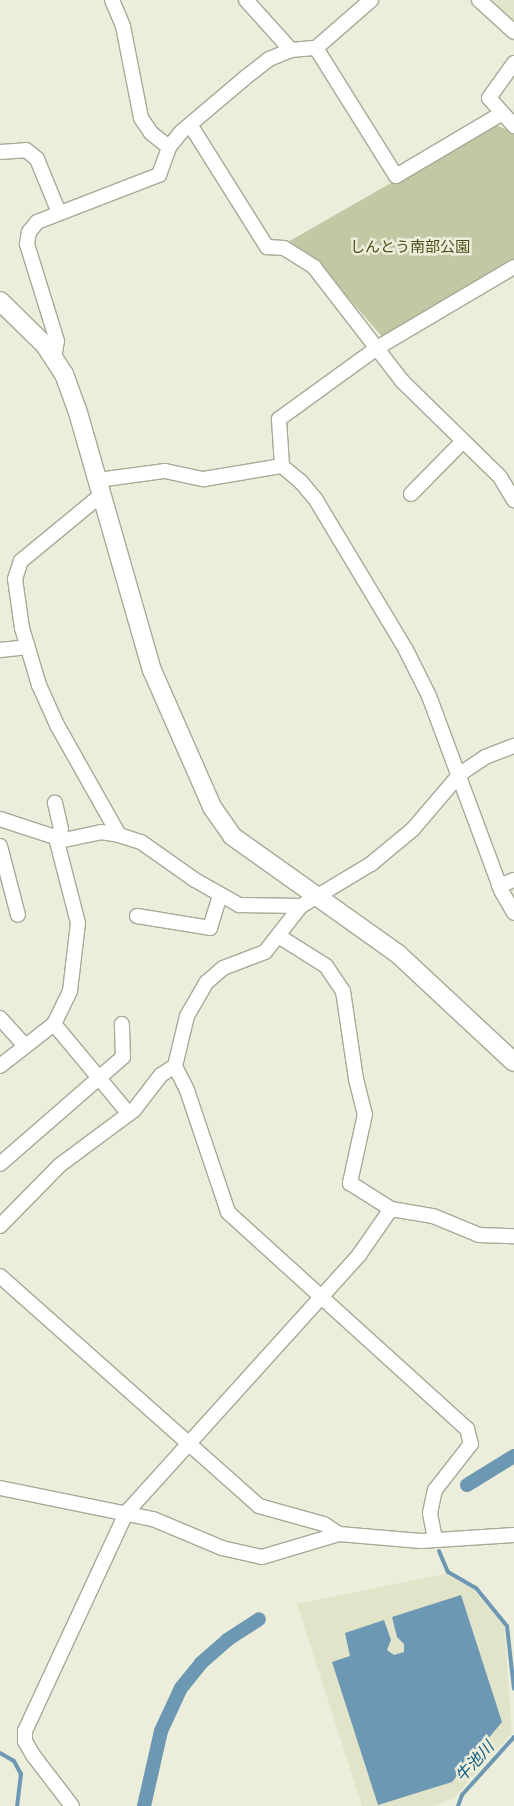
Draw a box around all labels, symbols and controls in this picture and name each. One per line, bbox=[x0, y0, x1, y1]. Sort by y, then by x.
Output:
park label: しんとう南部公園 bbox=[350, 238, 470, 256]
water label: 牛池川 bbox=[452, 1738, 498, 1786]

